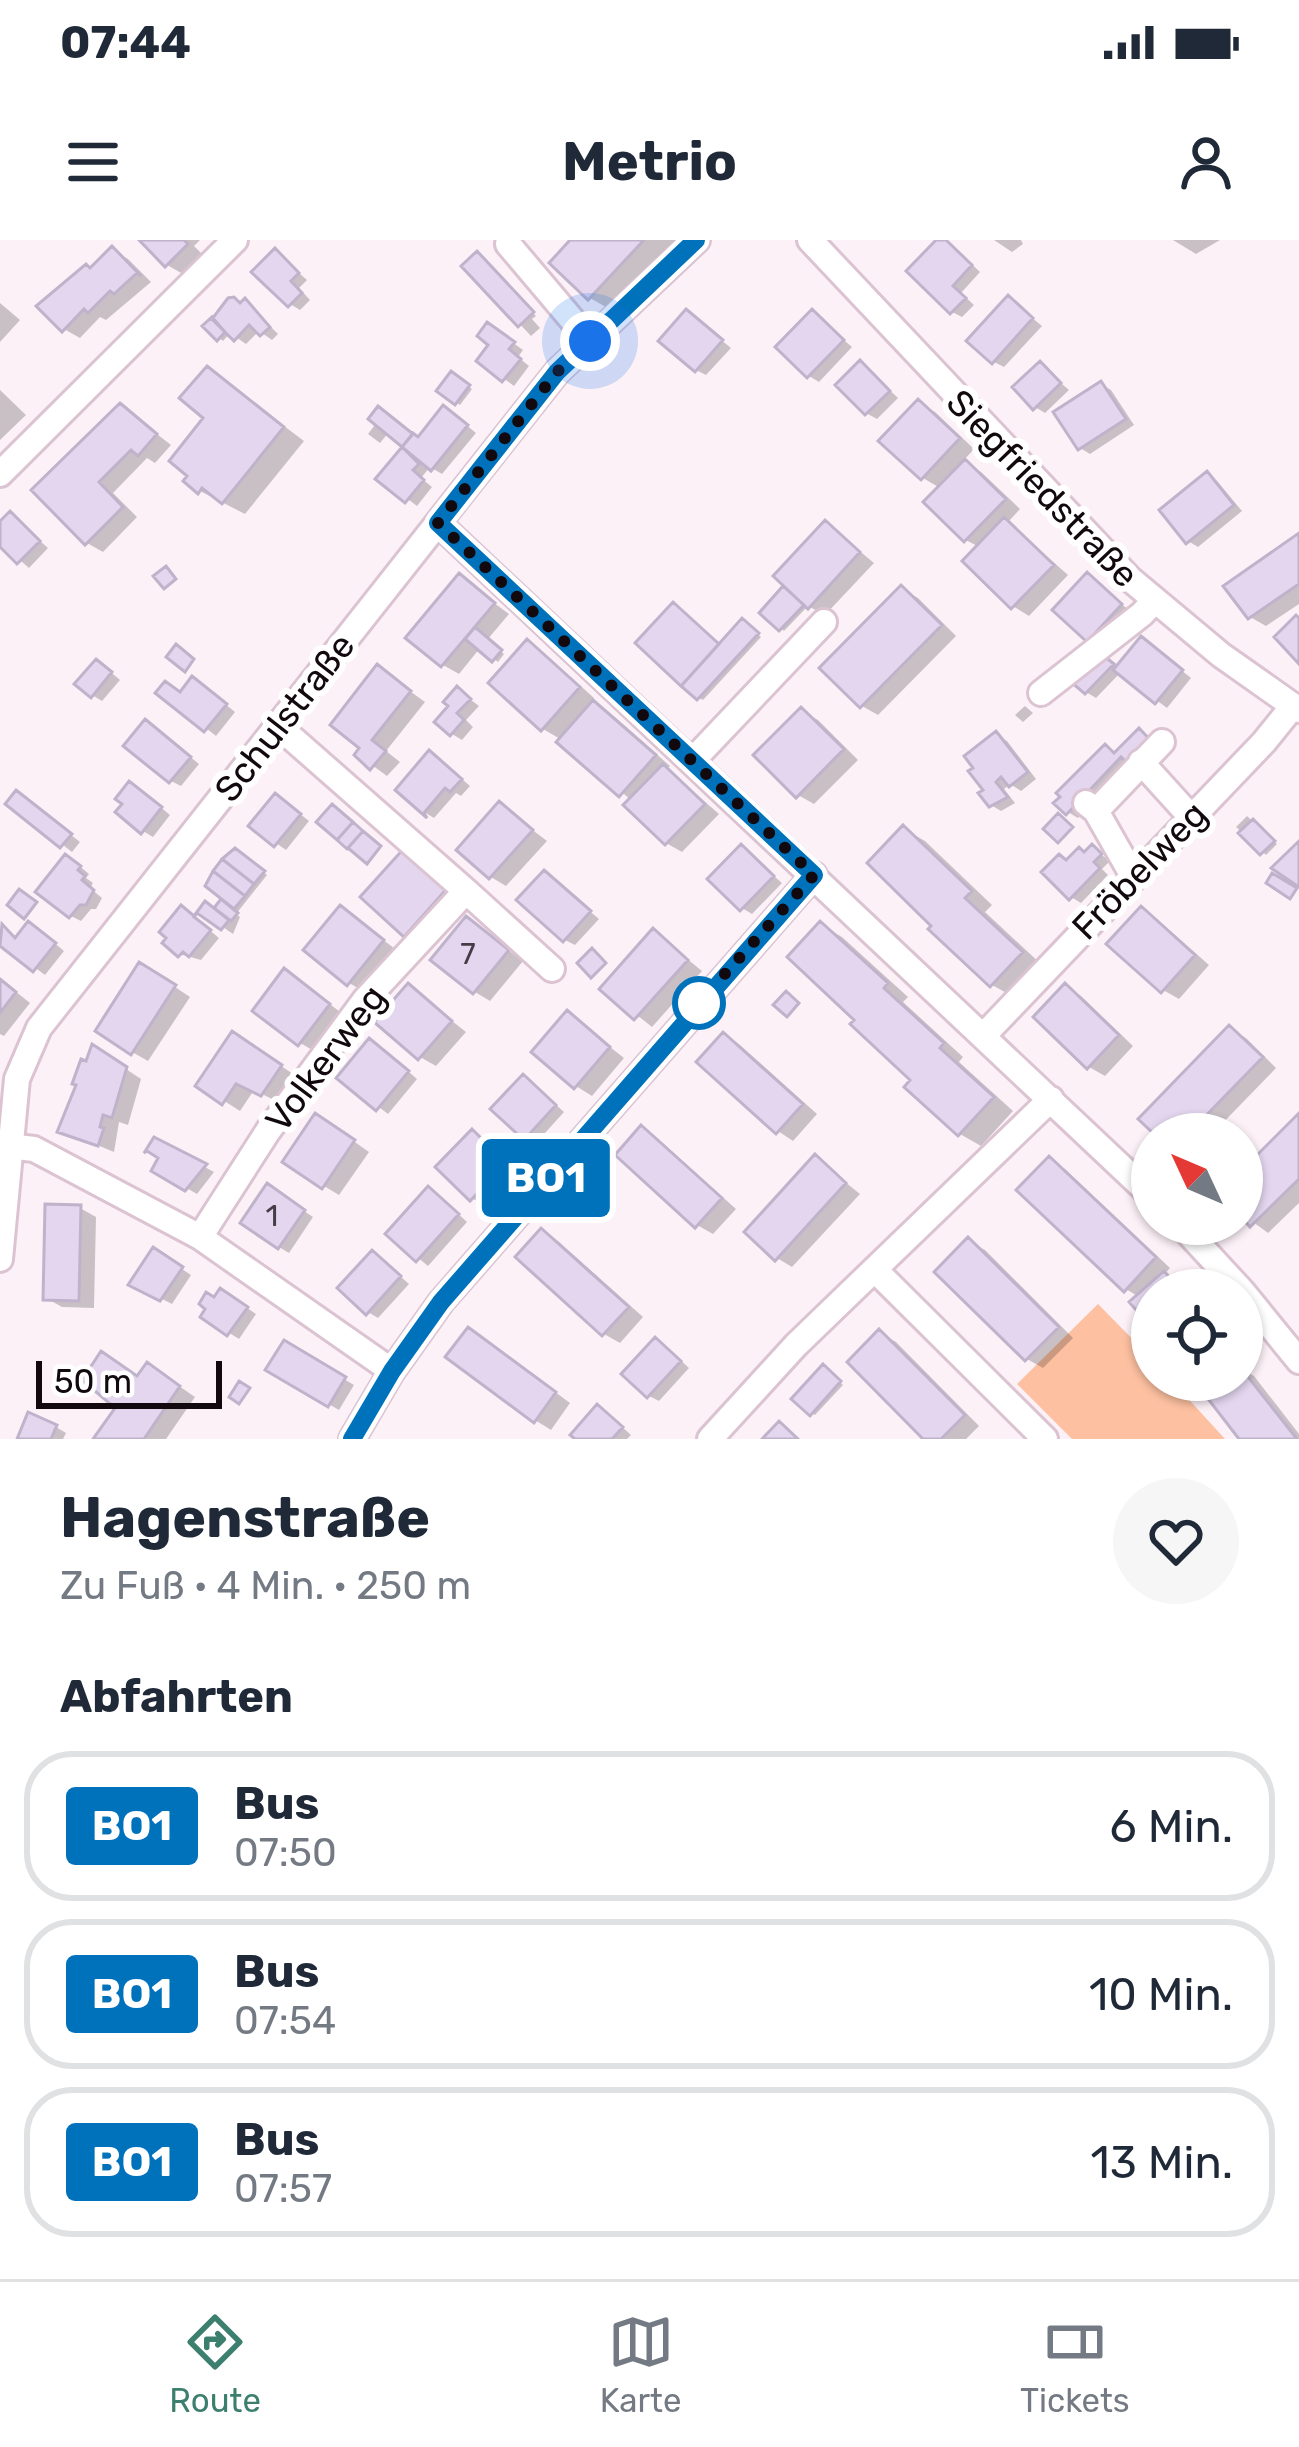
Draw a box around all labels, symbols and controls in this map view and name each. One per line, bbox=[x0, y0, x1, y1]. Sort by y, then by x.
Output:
text: 07:44 bbox=[60, 16, 191, 69]
icon: menu bbox=[60, 129, 126, 195]
icon: person bbox=[1173, 129, 1239, 195]
text: Metrio bbox=[562, 130, 737, 194]
your location bbox=[560, 311, 620, 371]
street label: Siegfriedstraße bbox=[938, 381, 1148, 596]
street label: Schulstraße bbox=[205, 625, 363, 810]
street label: Fröbelweg bbox=[1063, 793, 1216, 948]
house number: 7 bbox=[460, 936, 476, 972]
street label: Volkerweg bbox=[256, 976, 395, 1140]
unlabelled marker bbox=[674, 978, 724, 1028]
north arrow bbox=[1131, 1113, 1263, 1245]
map controls bbox=[1131, 1113, 1263, 1401]
line badge: BO1 bbox=[477, 1139, 615, 1217]
text: BO1 bbox=[506, 1153, 586, 1203]
house number: 1 bbox=[266, 1198, 278, 1234]
button: locate bbox=[1131, 1269, 1263, 1401]
scale bar bbox=[36, 1355, 222, 1408]
text: 50 m bbox=[54, 1362, 132, 1401]
button: heart bbox=[1113, 1478, 1239, 1604]
text: Hagenstraße bbox=[60, 1484, 430, 1551]
text: Zu Fuß · 4 Min. · 250 m bbox=[60, 1563, 471, 1609]
text: Abfahrten bbox=[60, 1670, 293, 1723]
text: Bus bbox=[234, 1777, 319, 1830]
text: 6 Min. bbox=[1110, 1800, 1233, 1853]
text: BO1 bbox=[92, 1801, 172, 1851]
text: 07:50 bbox=[234, 1830, 337, 1876]
text: Bus bbox=[234, 1945, 319, 1998]
text: 10 Min. bbox=[1089, 1968, 1233, 2021]
text: BO1 bbox=[92, 1969, 172, 2019]
text: 07:54 bbox=[234, 1998, 336, 2044]
text: Bus bbox=[234, 2113, 319, 2166]
text: 13 Min. bbox=[1090, 2136, 1233, 2189]
text: BO1 bbox=[92, 2137, 172, 2187]
text: 07:57 bbox=[234, 2166, 332, 2212]
tab: Route bbox=[169, 2309, 261, 2420]
tab: Karte bbox=[600, 2309, 681, 2420]
tab: Tickets bbox=[1020, 2309, 1130, 2420]

